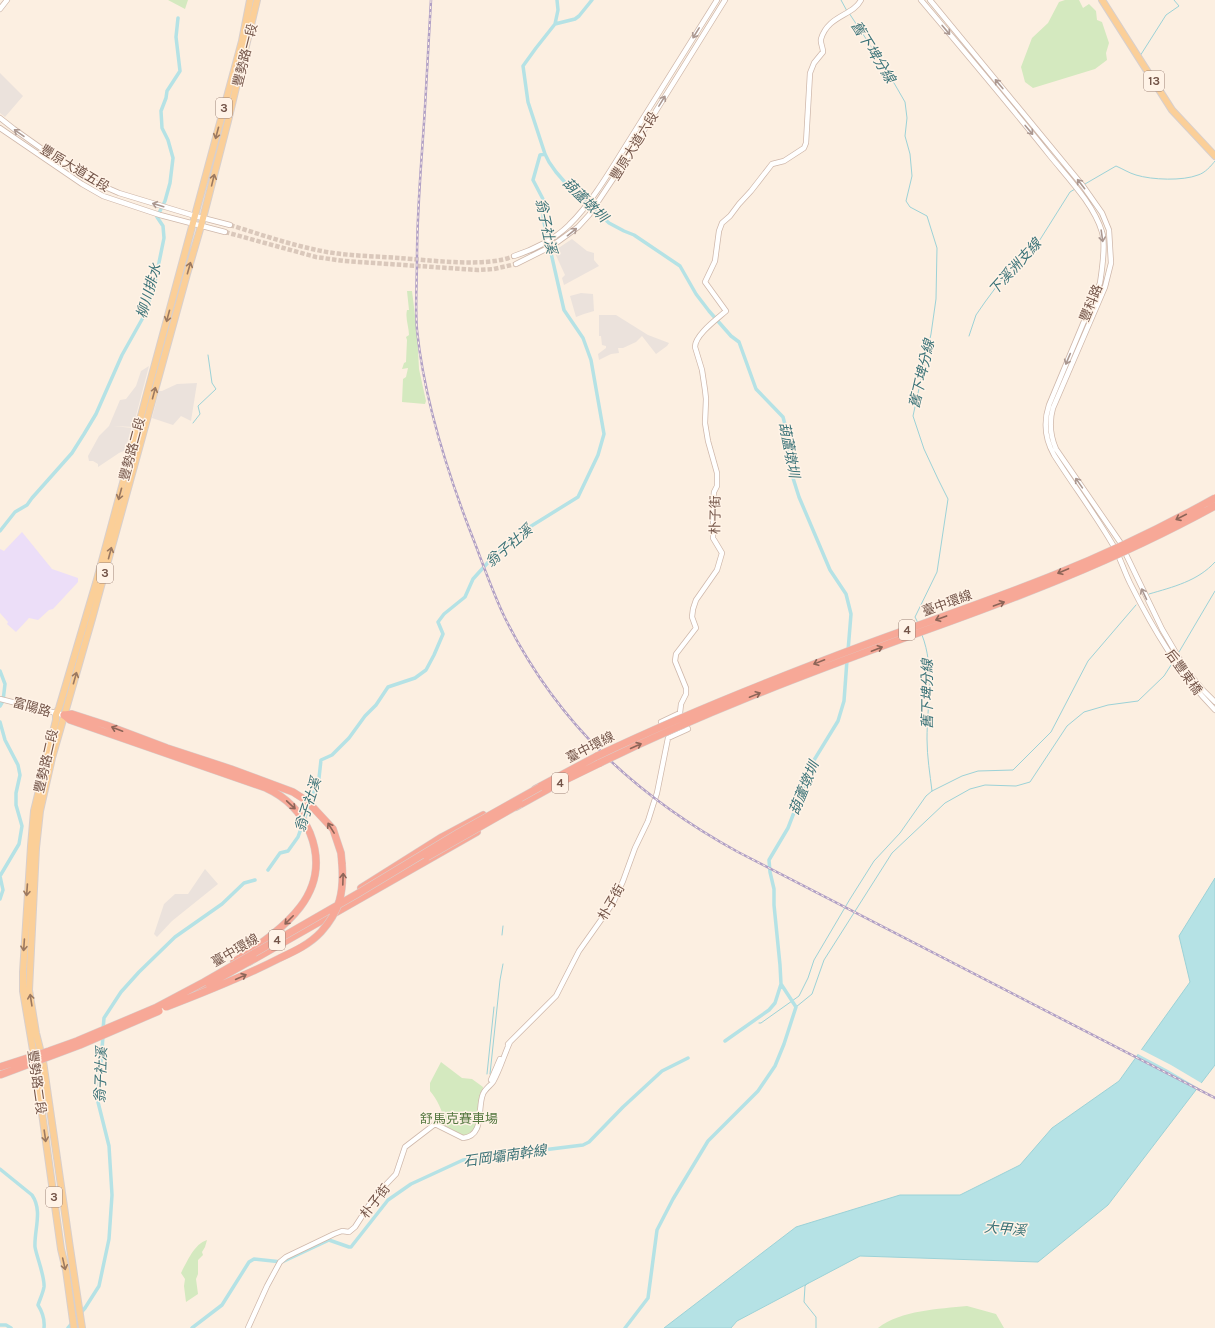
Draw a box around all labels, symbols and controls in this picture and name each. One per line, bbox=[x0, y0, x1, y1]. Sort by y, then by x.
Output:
water label: 舊下埤分線 bbox=[847, 18, 900, 88]
street label: 豐勢路一段 bbox=[230, 22, 260, 88]
one-way arrow bbox=[942, 25, 951, 35]
one-way arrow bbox=[692, 27, 700, 38]
road number: 13 bbox=[1144, 71, 1164, 91]
one-way arrow bbox=[995, 78, 1004, 89]
one-way arrow bbox=[659, 95, 667, 107]
road number: 3 bbox=[216, 98, 232, 118]
street label: 豐原大道六段 bbox=[607, 109, 661, 183]
one-way arrow bbox=[1025, 125, 1034, 136]
one-way arrow bbox=[213, 126, 220, 139]
one-way arrow bbox=[14, 129, 25, 137]
street label: 豐原大道五段 bbox=[38, 141, 112, 195]
one-way arrow bbox=[210, 174, 217, 187]
water label: 葫蘆墩圳 bbox=[559, 174, 612, 227]
one-way arrow bbox=[1077, 179, 1086, 190]
water label: 翁子社溪 bbox=[532, 197, 561, 257]
one-way arrow bbox=[152, 201, 165, 208]
one-way arrow bbox=[567, 227, 578, 236]
one-way arrow bbox=[1098, 229, 1106, 242]
water label: 下溪洲支線 bbox=[985, 234, 1046, 299]
water label: 柳川排水 bbox=[133, 261, 165, 320]
one-way arrow bbox=[186, 262, 193, 275]
street label: 豐科路 bbox=[1077, 282, 1105, 324]
one-way arrow bbox=[164, 309, 171, 322]
water label: 舊下埤分線 bbox=[906, 336, 939, 410]
one-way arrow bbox=[1064, 353, 1071, 365]
one-way arrow bbox=[151, 387, 159, 400]
street label: 豐勢路二段 bbox=[116, 416, 148, 482]
water label: 葫蘆墩圳 bbox=[775, 421, 803, 481]
one-way arrow bbox=[1075, 477, 1083, 488]
one-way arrow bbox=[115, 488, 123, 501]
street label: 朴子街 bbox=[707, 495, 723, 535]
one-way arrow bbox=[1175, 514, 1187, 521]
water label: 翁子社溪 bbox=[482, 520, 537, 571]
one-way arrow bbox=[107, 547, 115, 560]
road number: 3 bbox=[97, 563, 113, 583]
one-way arrow bbox=[1057, 568, 1069, 576]
street label: 臺中環線 bbox=[920, 587, 974, 619]
one-way arrow bbox=[1140, 589, 1147, 601]
one-way arrow bbox=[992, 600, 1004, 608]
one-way arrow bbox=[936, 614, 948, 622]
road number: 4 bbox=[899, 620, 915, 640]
one-way arrow bbox=[870, 644, 882, 652]
street label: 后豐東橋 bbox=[1163, 647, 1205, 697]
water label: 舊下埤分線 bbox=[919, 657, 936, 729]
one-way arrow bbox=[814, 658, 826, 666]
one-way arrow bbox=[72, 672, 79, 685]
one-way arrow bbox=[749, 690, 761, 698]
street label: 富陽路 bbox=[11, 694, 53, 720]
one-way arrow bbox=[112, 725, 124, 733]
street label: 豐勢路二段 bbox=[31, 728, 61, 794]
street label: 臺中環線 bbox=[563, 729, 617, 765]
one-way arrow bbox=[629, 742, 641, 749]
water label: 葫蘆墩圳 bbox=[786, 757, 823, 817]
road number: 4 bbox=[552, 773, 568, 793]
water label: 翁子社溪 bbox=[291, 774, 325, 834]
one-way arrow bbox=[286, 800, 296, 809]
one-way arrow bbox=[327, 823, 335, 834]
one-way arrow bbox=[339, 873, 346, 886]
street label: 朴子街 bbox=[595, 881, 627, 923]
one-way arrow bbox=[24, 883, 31, 896]
one-way arrow bbox=[284, 915, 294, 925]
road number: 4 bbox=[269, 930, 285, 950]
street label: 臺中環線 bbox=[209, 931, 261, 969]
one-way arrow bbox=[20, 938, 27, 951]
one-way arrow bbox=[235, 973, 247, 980]
one-way arrow bbox=[27, 994, 35, 1007]
water label: 翁子社溪 bbox=[92, 1045, 111, 1103]
street label: 豐勢路二段 bbox=[25, 1049, 49, 1115]
park label: 舒馬克賽車場 bbox=[420, 1111, 498, 1126]
one-way arrow bbox=[41, 1129, 49, 1142]
water label: 石岡壩南幹線 bbox=[462, 1141, 550, 1170]
street label: 朴子街 bbox=[357, 1181, 393, 1221]
road number: 3 bbox=[46, 1187, 62, 1207]
water label: 大甲溪 bbox=[983, 1219, 1029, 1239]
one-way arrow bbox=[61, 1257, 69, 1270]

